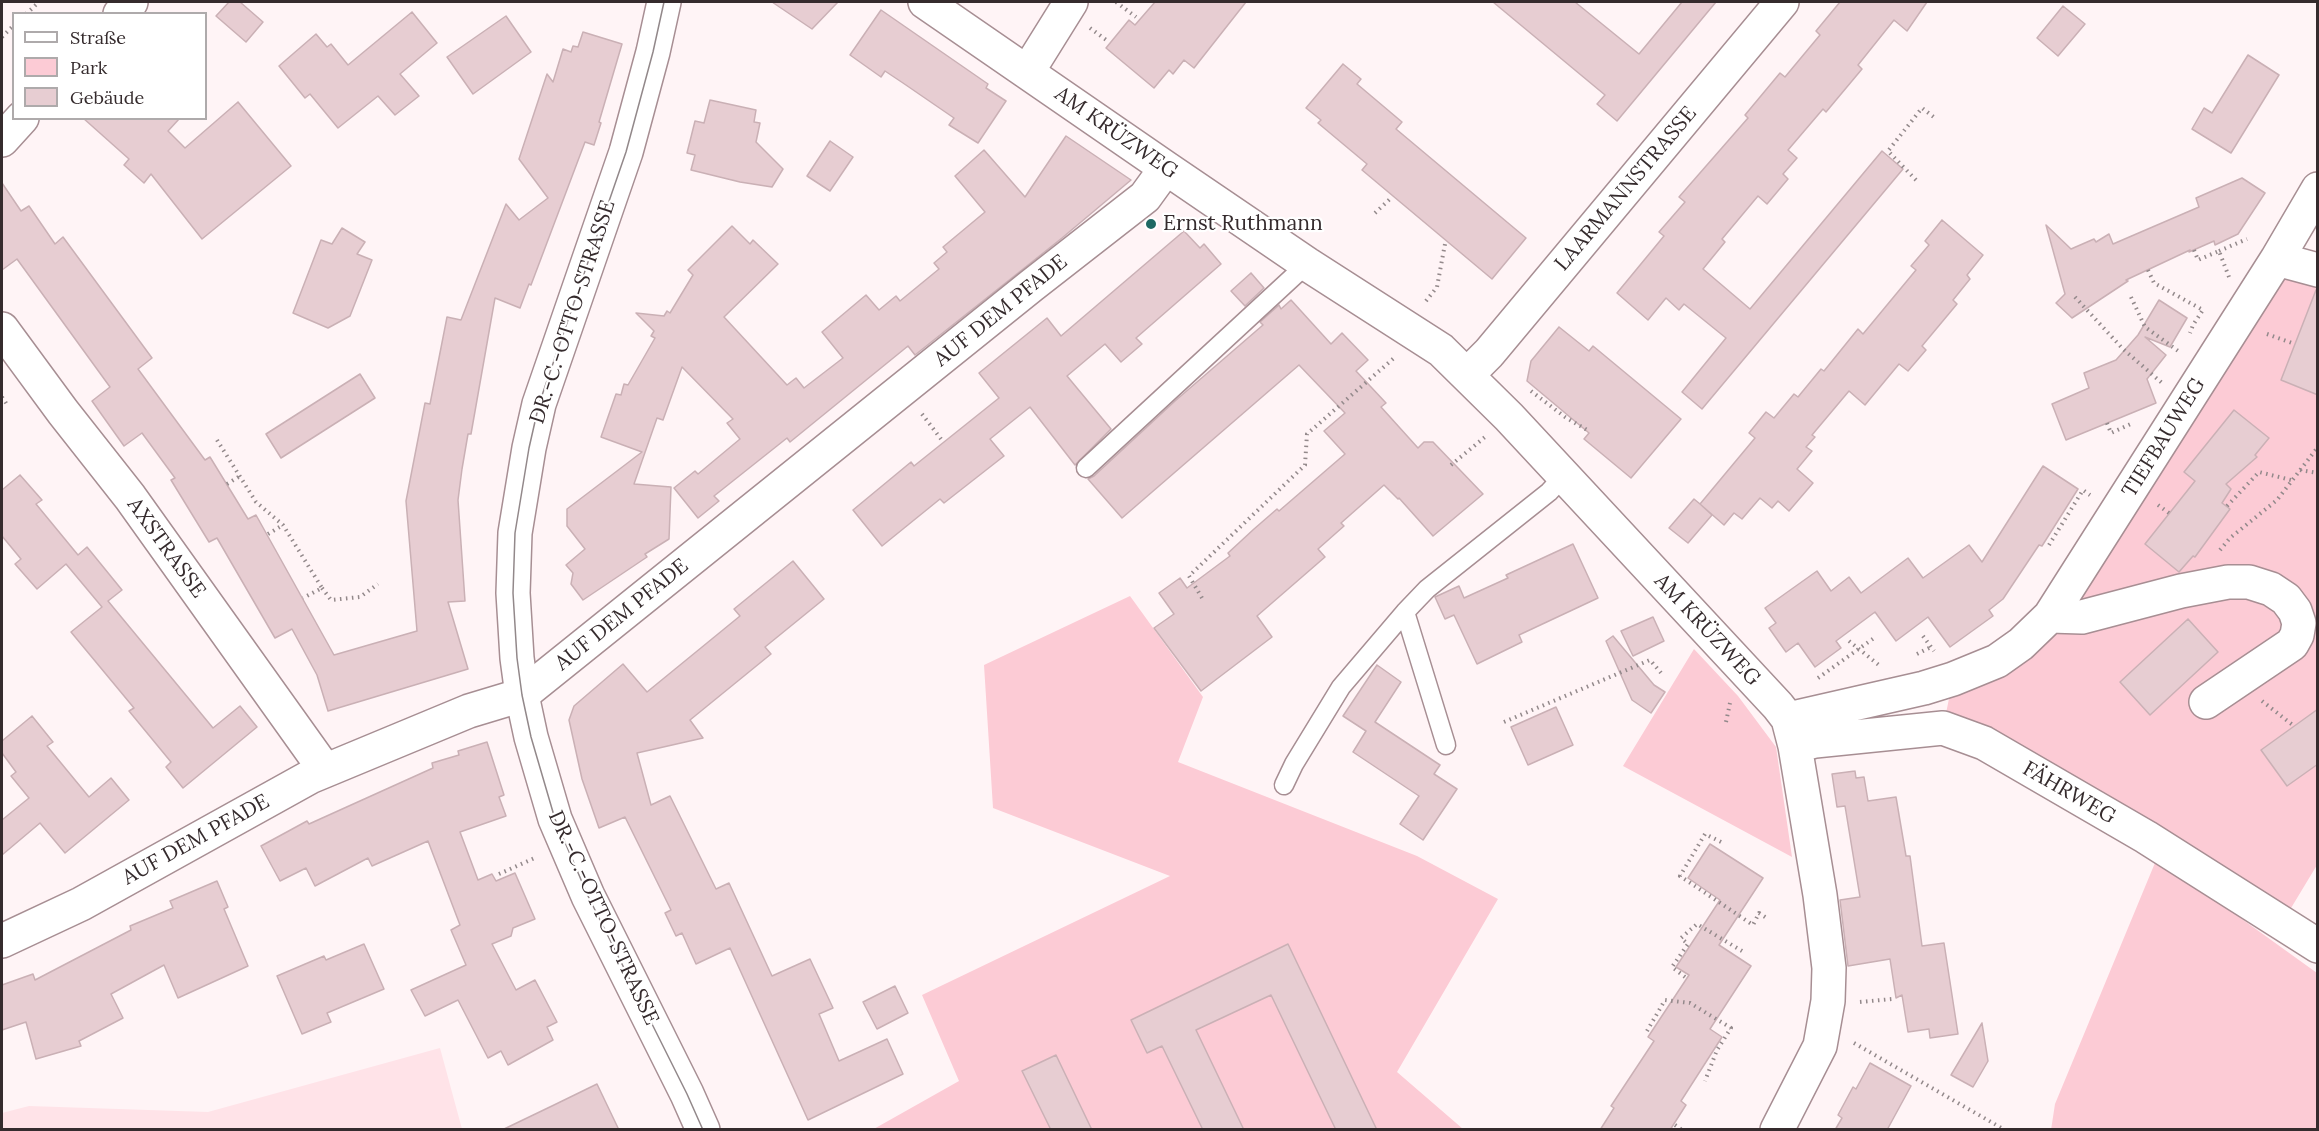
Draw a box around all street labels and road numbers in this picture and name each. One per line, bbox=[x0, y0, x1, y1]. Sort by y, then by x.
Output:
street label: AM KRÜZWEG bbox=[1050, 81, 1182, 185]
street label: LAARMANNSTRASSE bbox=[1550, 102, 1702, 276]
street label: DR.-C.-OTTO-STRASSE bbox=[525, 197, 621, 427]
street label: AUF DEM PFADE bbox=[929, 250, 1073, 372]
street label: TIEFBAUWEG bbox=[2117, 374, 2211, 502]
street label: AXSTRASSE bbox=[121, 493, 211, 603]
street label: AUF DEM PFADE bbox=[550, 554, 694, 676]
street label: AM KRÜZWEG bbox=[1649, 569, 1765, 691]
street label: FÄHRWEG bbox=[2018, 756, 2120, 830]
street label: AUF DEM PFADE bbox=[118, 789, 274, 891]
street label: DR.-C.-OTTO-STRASSE bbox=[542, 807, 664, 1029]

